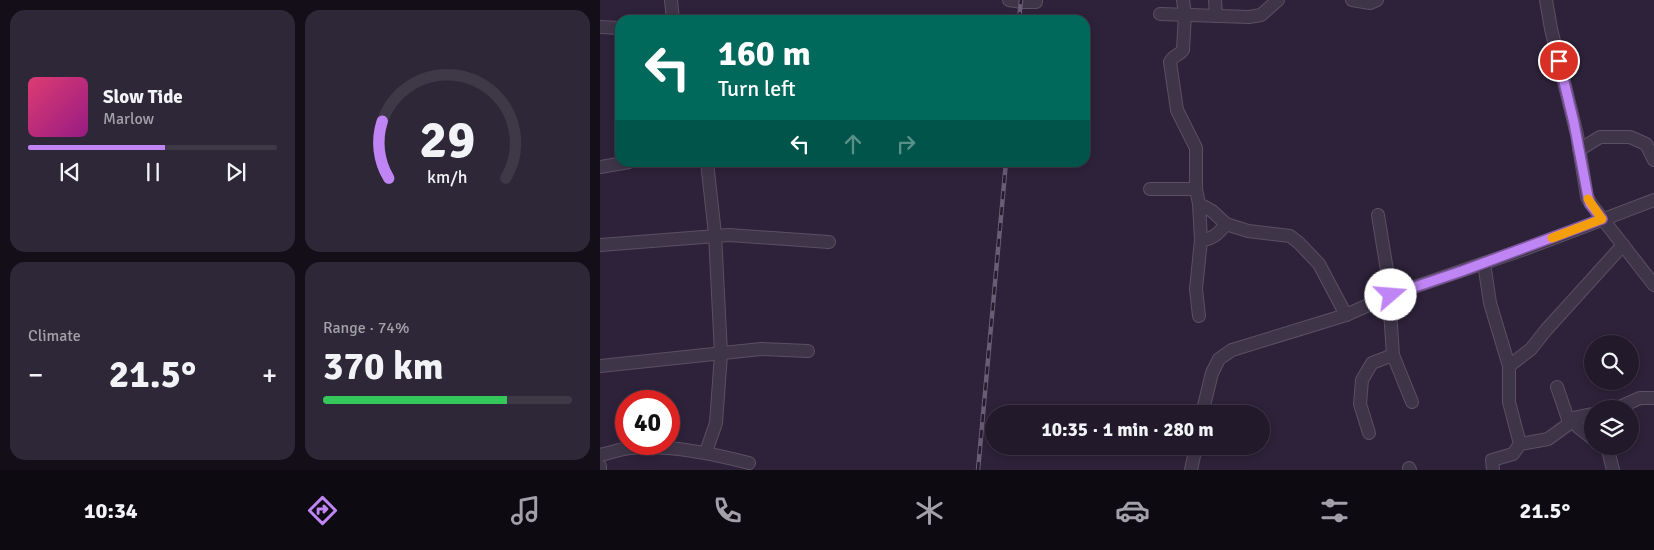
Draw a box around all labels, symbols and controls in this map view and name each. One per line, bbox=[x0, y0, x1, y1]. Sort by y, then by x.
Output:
text: 160 m bbox=[718, 32, 811, 75]
icon: left bbox=[635, 35, 700, 100]
pin bbox=[1538, 40, 1580, 82]
icon: arrive bbox=[1545, 47, 1573, 75]
text: Turn left bbox=[718, 75, 796, 102]
text: Slow Tide bbox=[103, 85, 183, 109]
text: 29 bbox=[419, 108, 476, 172]
text: Marlow bbox=[103, 109, 154, 129]
icon: left bbox=[786, 130, 814, 158]
icon: ahead bbox=[839, 130, 867, 158]
icon: right bbox=[892, 130, 920, 158]
icon: previous bbox=[56, 158, 84, 186]
icon: pause bbox=[139, 158, 167, 186]
icon: next bbox=[222, 158, 250, 186]
text: km/h bbox=[427, 166, 468, 188]
position arrow bbox=[1364, 268, 1416, 320]
text: Range · 74% bbox=[323, 318, 409, 338]
text: Climate bbox=[28, 326, 81, 346]
map controls bbox=[1584, 335, 1639, 455]
button: search bbox=[1584, 335, 1639, 390]
text: 370 km bbox=[323, 343, 444, 390]
text: 21.5° bbox=[109, 351, 196, 398]
text: − bbox=[28, 358, 43, 392]
text: + bbox=[262, 358, 277, 392]
speed limit sign: 40 bbox=[615, 390, 680, 455]
button: layers bbox=[1584, 400, 1639, 455]
text: 10:35 · 1 min · 280 m bbox=[1041, 418, 1214, 442]
icon: directions bbox=[305, 493, 340, 528]
icon: music bbox=[508, 493, 543, 528]
icon: phone bbox=[710, 493, 745, 528]
icon: climate bbox=[912, 493, 947, 528]
icon: car bbox=[1115, 493, 1150, 528]
icon: filters bbox=[1317, 493, 1352, 528]
text: 10:34 bbox=[84, 497, 138, 524]
text: 21.5° bbox=[1520, 497, 1570, 524]

